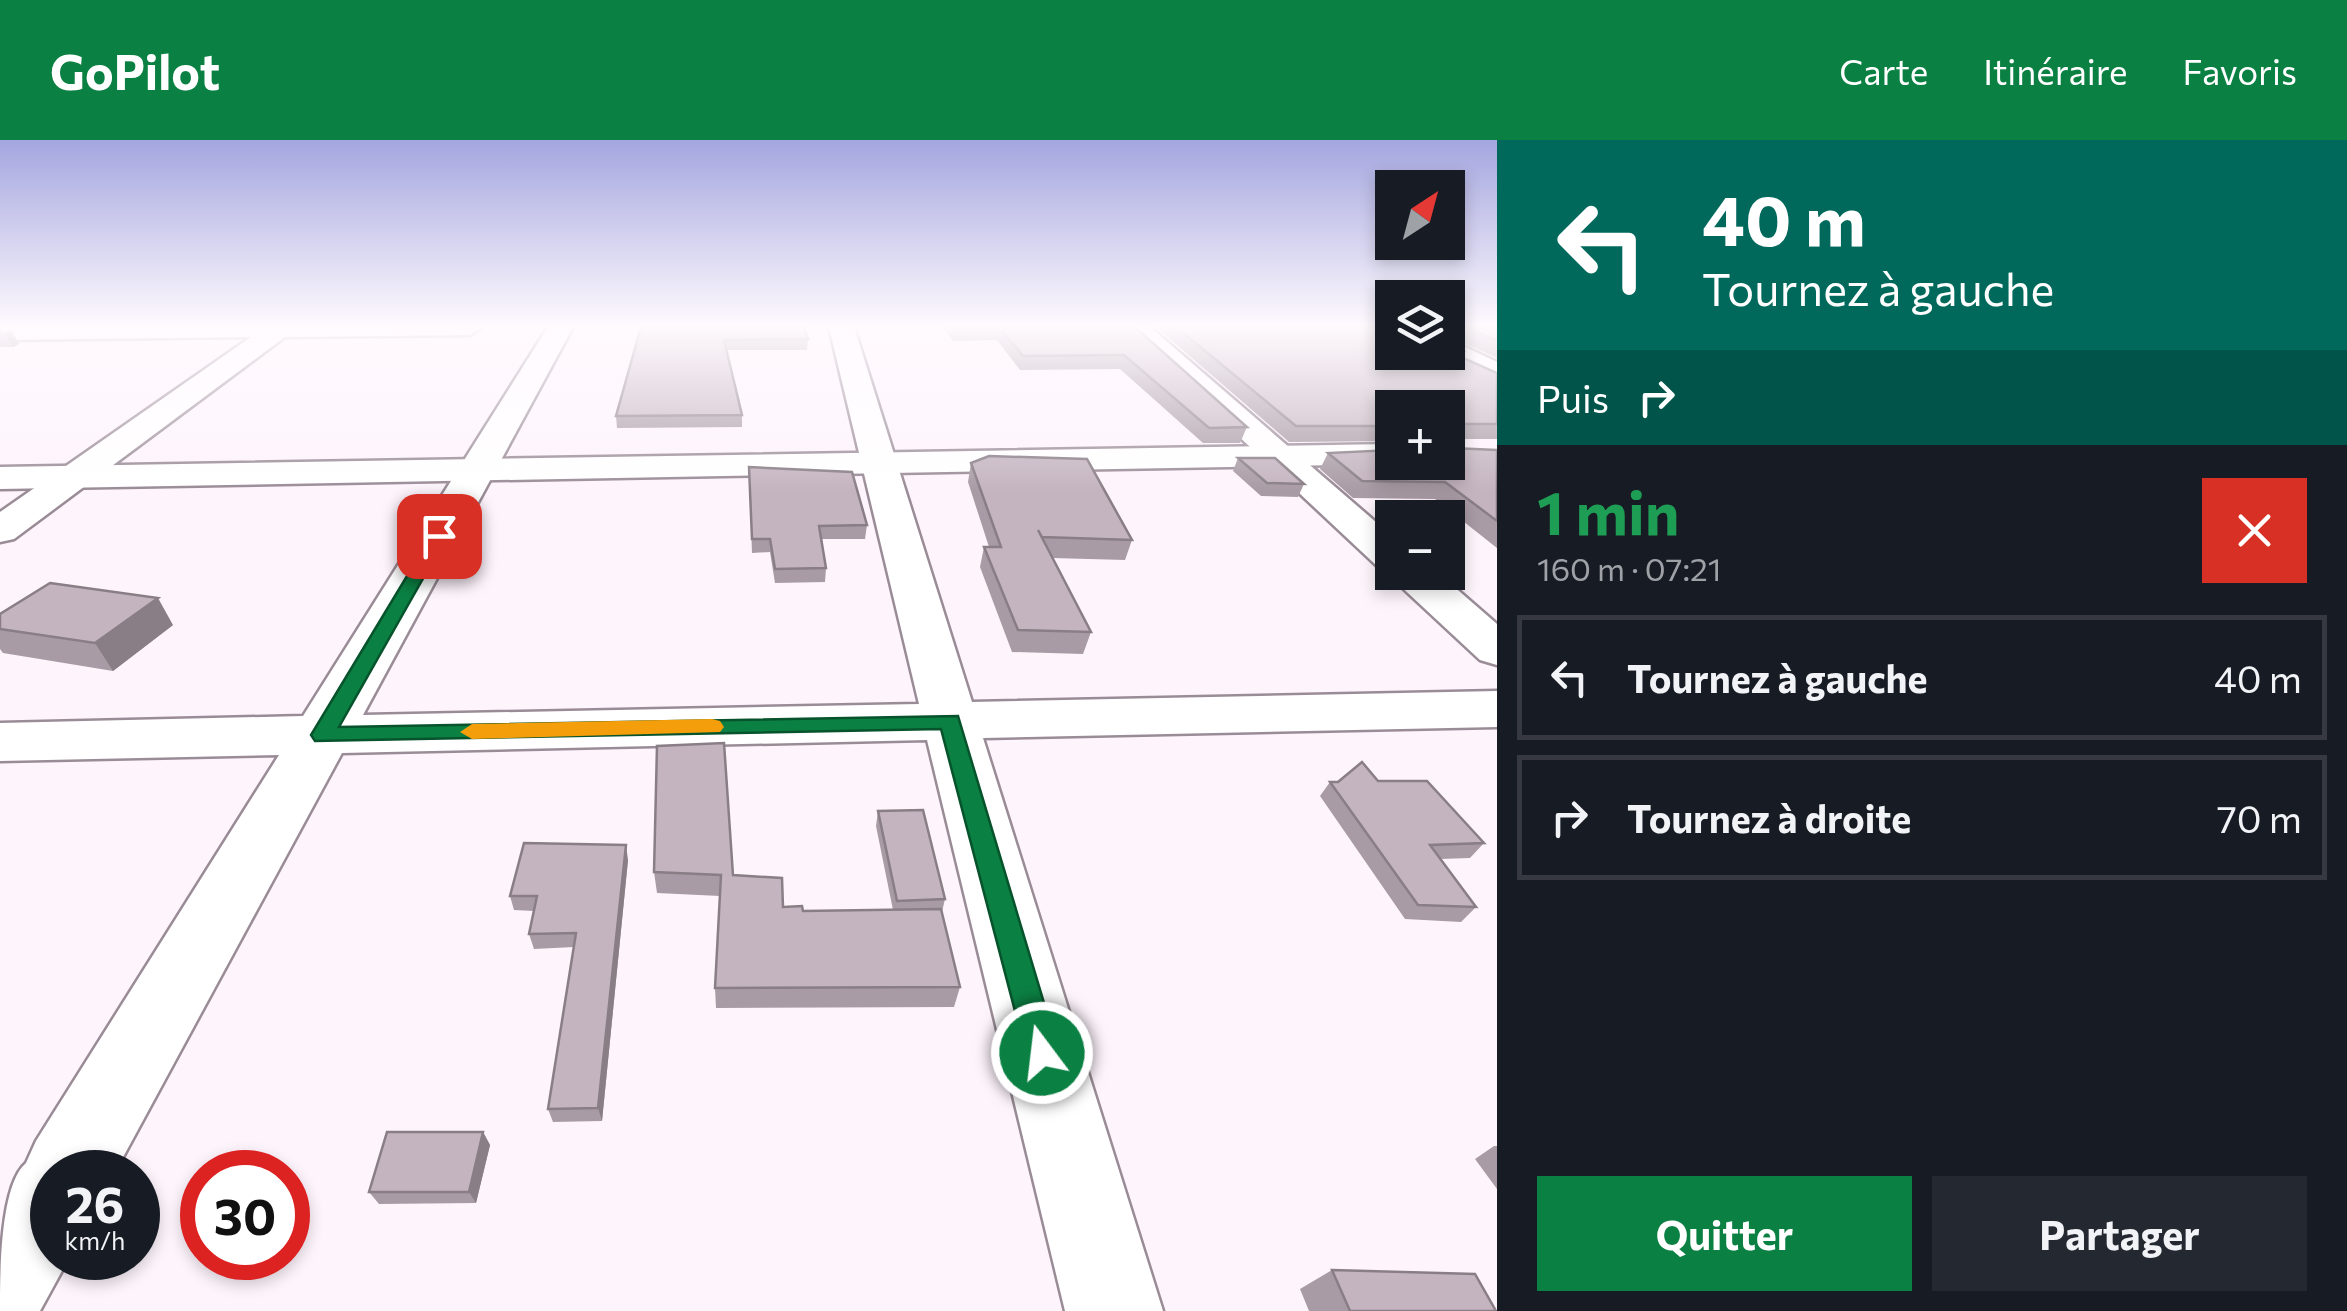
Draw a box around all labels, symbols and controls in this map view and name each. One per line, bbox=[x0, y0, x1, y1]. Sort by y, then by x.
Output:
text: GoPilot bbox=[50, 41, 220, 100]
text: Carte bbox=[1839, 49, 1928, 92]
text: Itinéraire bbox=[1983, 49, 2128, 92]
text: Favoris bbox=[2183, 49, 2297, 92]
north arrow bbox=[1375, 170, 1465, 260]
map controls bbox=[1375, 170, 1465, 590]
text: 40 m bbox=[1702, 175, 1866, 260]
icon: left bbox=[1537, 180, 1667, 310]
text: Tournez à gauche bbox=[1702, 260, 2054, 315]
button: layers bbox=[1375, 280, 1465, 370]
icon: right bbox=[1629, 370, 1684, 425]
text: Puis bbox=[1537, 374, 1609, 421]
button: + bbox=[1375, 390, 1465, 480]
text: 1 min bbox=[1537, 474, 1679, 547]
button: close bbox=[2202, 478, 2307, 583]
pin bbox=[397, 494, 482, 579]
button: − bbox=[1375, 500, 1465, 590]
icon: arrive bbox=[412, 509, 467, 564]
text: 160 m · 07:21 bbox=[1537, 548, 1721, 588]
icon: left bbox=[1542, 650, 1597, 705]
text: Tournez à gauche bbox=[1627, 654, 1928, 701]
text: 40 m bbox=[2214, 654, 2302, 701]
icon: right bbox=[1542, 790, 1597, 845]
text: Tournez à droite bbox=[1627, 794, 1911, 841]
text: 70 m bbox=[2217, 794, 2302, 841]
position arrow bbox=[990, 1001, 1094, 1105]
speed limit sign: 30 bbox=[180, 1150, 310, 1280]
text: 26 bbox=[65, 1172, 124, 1233]
button: Quitter bbox=[1537, 1176, 1912, 1291]
button: Partager bbox=[1932, 1176, 2307, 1291]
text: km/h bbox=[65, 1225, 125, 1255]

